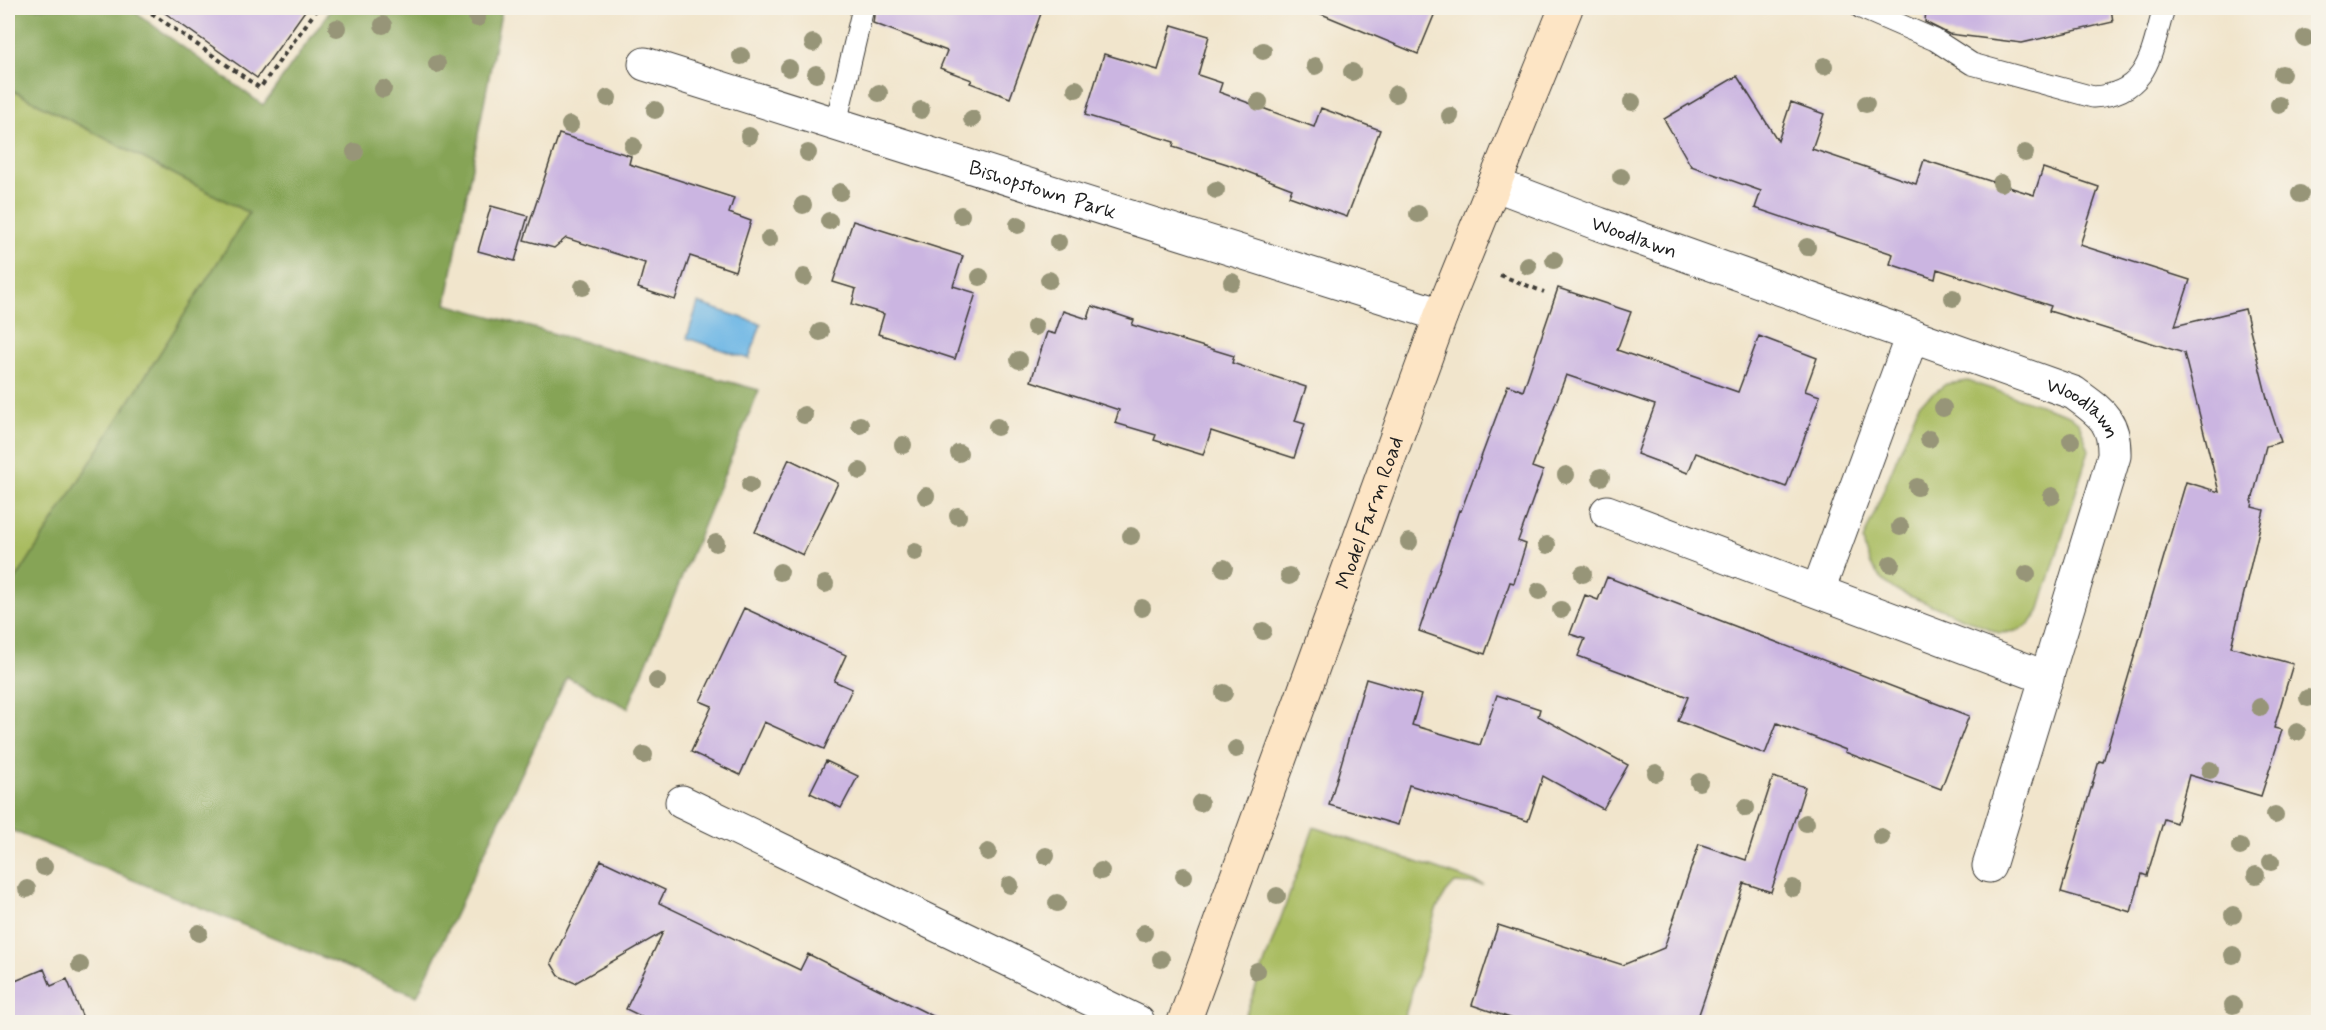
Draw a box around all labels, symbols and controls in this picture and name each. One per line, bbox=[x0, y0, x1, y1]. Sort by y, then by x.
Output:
street label: Bishopstown Park bbox=[965, 154, 1120, 227]
street label: Woodlawn bbox=[1587, 209, 1681, 266]
street label: Woodlawn bbox=[2042, 371, 2126, 442]
street label: Model Farm Road bbox=[1330, 433, 1411, 593]

